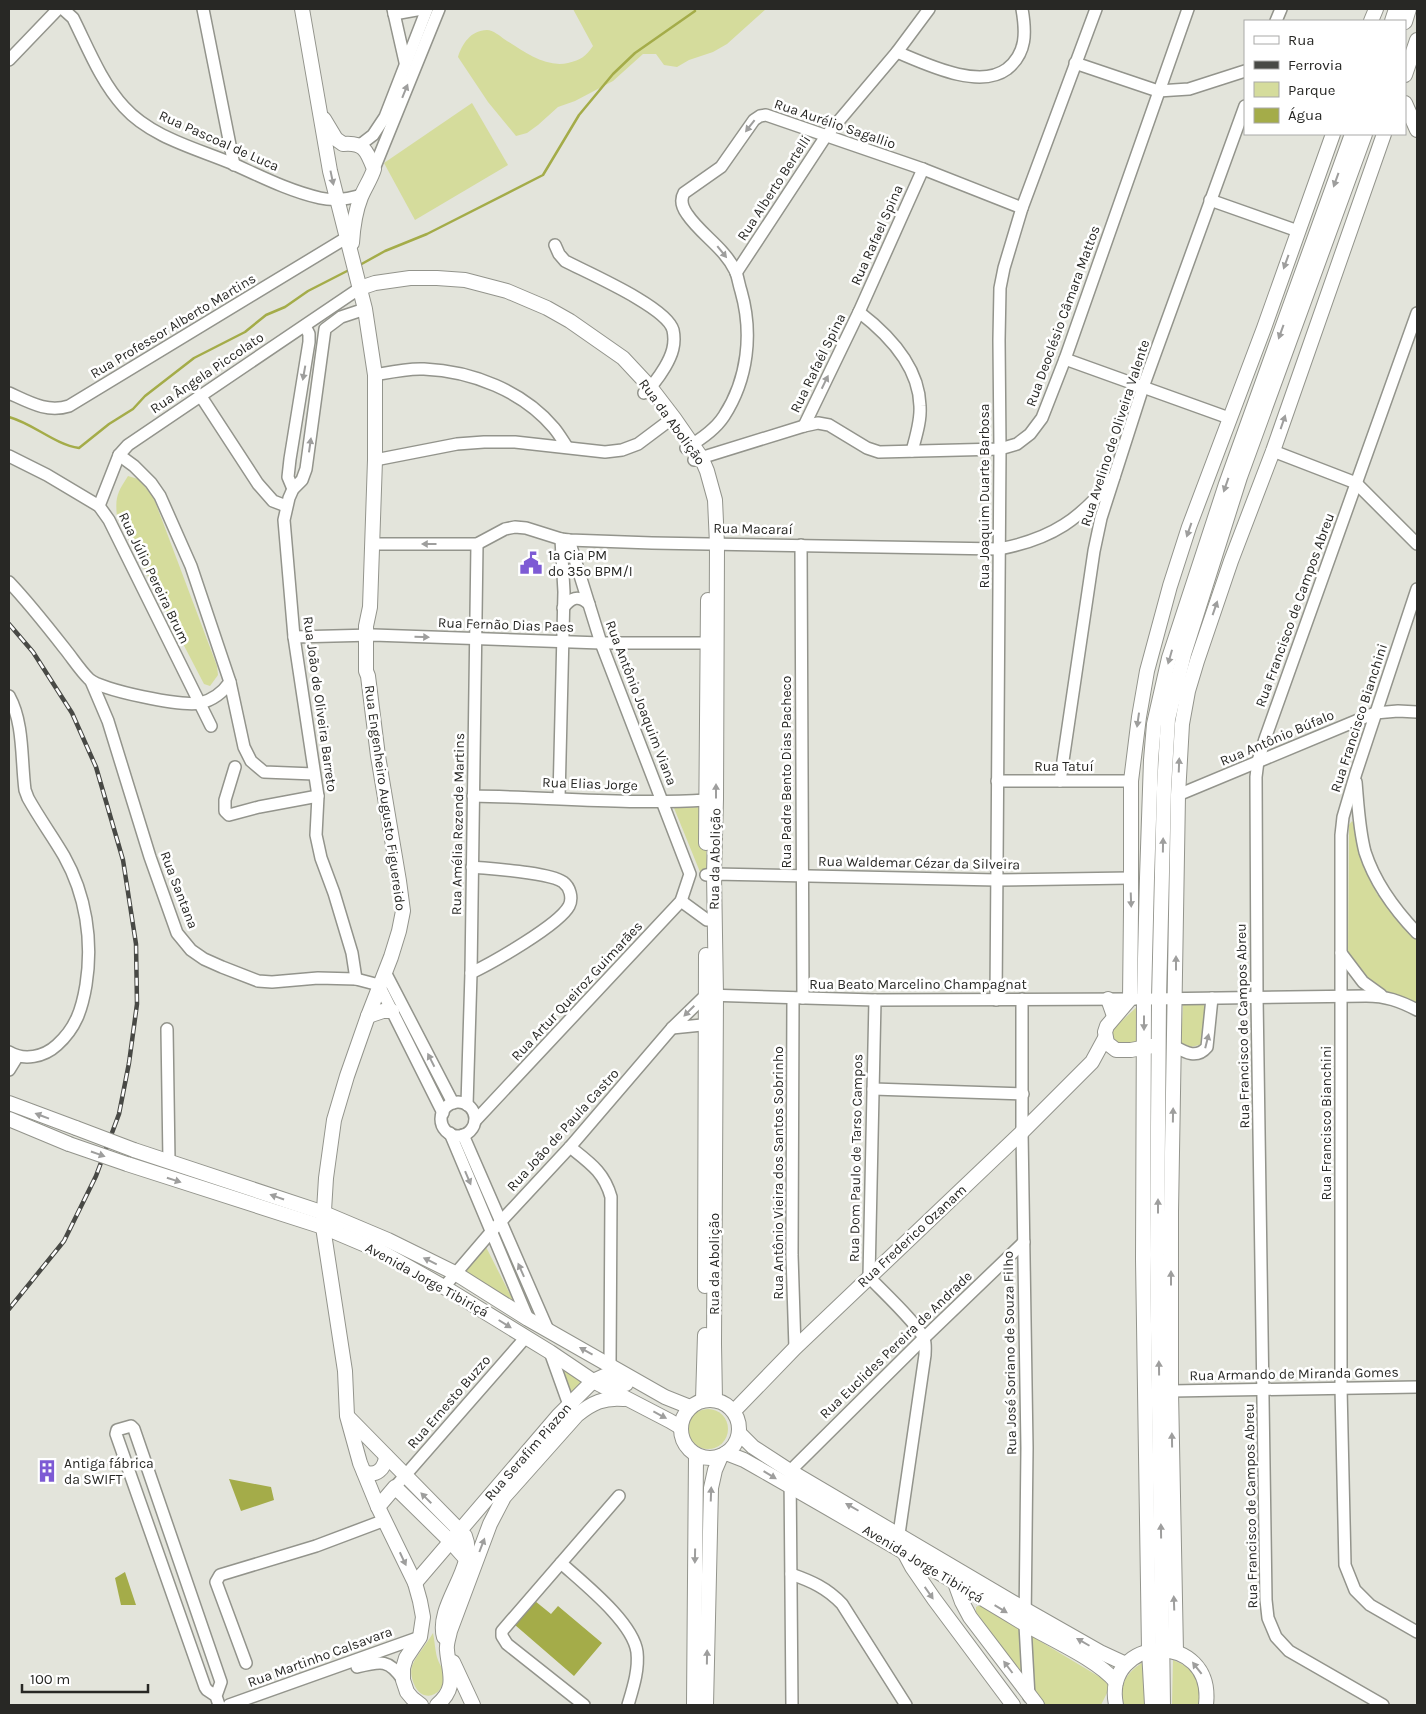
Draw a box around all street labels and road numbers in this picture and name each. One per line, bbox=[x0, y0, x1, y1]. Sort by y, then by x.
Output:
street label: Rua Aurélio Sagallio bbox=[772, 95, 898, 153]
street label: Rua Pascoal de Luca bbox=[156, 107, 282, 175]
street label: Rua Alberto Bertelli bbox=[734, 132, 814, 244]
street label: Rua Rafael Spina bbox=[847, 182, 907, 288]
street label: Rua Deoclésio Câmara Mattos bbox=[1022, 223, 1104, 409]
street label: Rua Professor Alberto Martins bbox=[87, 270, 259, 382]
street label: Rua Rafaél Spina bbox=[787, 311, 849, 415]
street label: Rua Ângela Piccolato bbox=[147, 329, 267, 417]
street label: Rua Avelino de Oliveira Valente bbox=[1077, 338, 1153, 528]
street label: Rua da Abolição bbox=[635, 376, 709, 468]
street label: Rua Joaquim Duarte Barbosa bbox=[976, 403, 993, 589]
street label: Rua Júlio Pereira Brum bbox=[115, 510, 193, 646]
street label: Rua Francisco de Campos Abreu bbox=[1252, 511, 1338, 709]
street label: Rua Macaraí bbox=[713, 520, 794, 538]
street label: Rua Fernão Dias Paes bbox=[438, 614, 574, 636]
street label: Rua João de Oliveira Barreto bbox=[299, 615, 341, 793]
street label: Rua Antônio Joaquim Viana bbox=[602, 618, 680, 788]
street label: Rua Francisco Bianchini bbox=[1327, 642, 1391, 794]
street label: Rua Padre Bento Dias Pacheco bbox=[778, 676, 795, 868]
street label: Rua Engenheiro Augusto Figuereido bbox=[361, 684, 409, 912]
street label: Rua Antônio Búfalo bbox=[1217, 706, 1337, 770]
street label: Rua Amélia Rezende Martins bbox=[448, 733, 468, 915]
street label: Rua Tatuí bbox=[1034, 758, 1095, 775]
street label: Rua Elias Jorge bbox=[542, 774, 638, 794]
street label: Rua da Abolição bbox=[706, 808, 724, 910]
street label: Rua Santana bbox=[156, 849, 202, 931]
street label: Rua Waldemar Cézar da Silveira bbox=[818, 853, 1020, 873]
street label: Rua Artur Queiroz Guimarães bbox=[508, 918, 646, 1064]
street label: Rua Francisco de Campos Abreu bbox=[1233, 923, 1253, 1129]
street label: Rua Beato Marcelino Champagnat bbox=[809, 976, 1027, 993]
street label: Rua Francisco Bianchini bbox=[1318, 1045, 1335, 1201]
street label: Rua Antônio Vieira dos Santos Sobrinho bbox=[770, 1046, 787, 1300]
street label: Rua Dom Paulo de Tarso Campos bbox=[846, 1054, 866, 1262]
street label: Rua João de Paula Castro bbox=[503, 1065, 623, 1195]
street label: Rua Frederico Ozanam bbox=[854, 1181, 970, 1291]
street label: Rua da Abolição bbox=[706, 1213, 723, 1315]
street label: Avenida Jorge Tibiriçá bbox=[362, 1239, 492, 1321]
street label: Rua José Soriano de Souza Filho bbox=[1000, 1251, 1020, 1455]
street label: Rua Euclides Pereira de Andrade bbox=[816, 1268, 976, 1422]
street label: Rua Ernesto Buzzo bbox=[404, 1352, 494, 1452]
street label: Rua Armando de Miranda Gomes bbox=[1189, 1364, 1399, 1384]
street label: Rua Serafim Piazon bbox=[481, 1400, 575, 1504]
street label: Rua Francisco de Campos Abreu bbox=[1241, 1403, 1261, 1609]
street label: Avenida Jorge Tibiriçá bbox=[859, 1521, 987, 1607]
street label: Rua Martinho Calsavara bbox=[245, 1623, 395, 1691]

